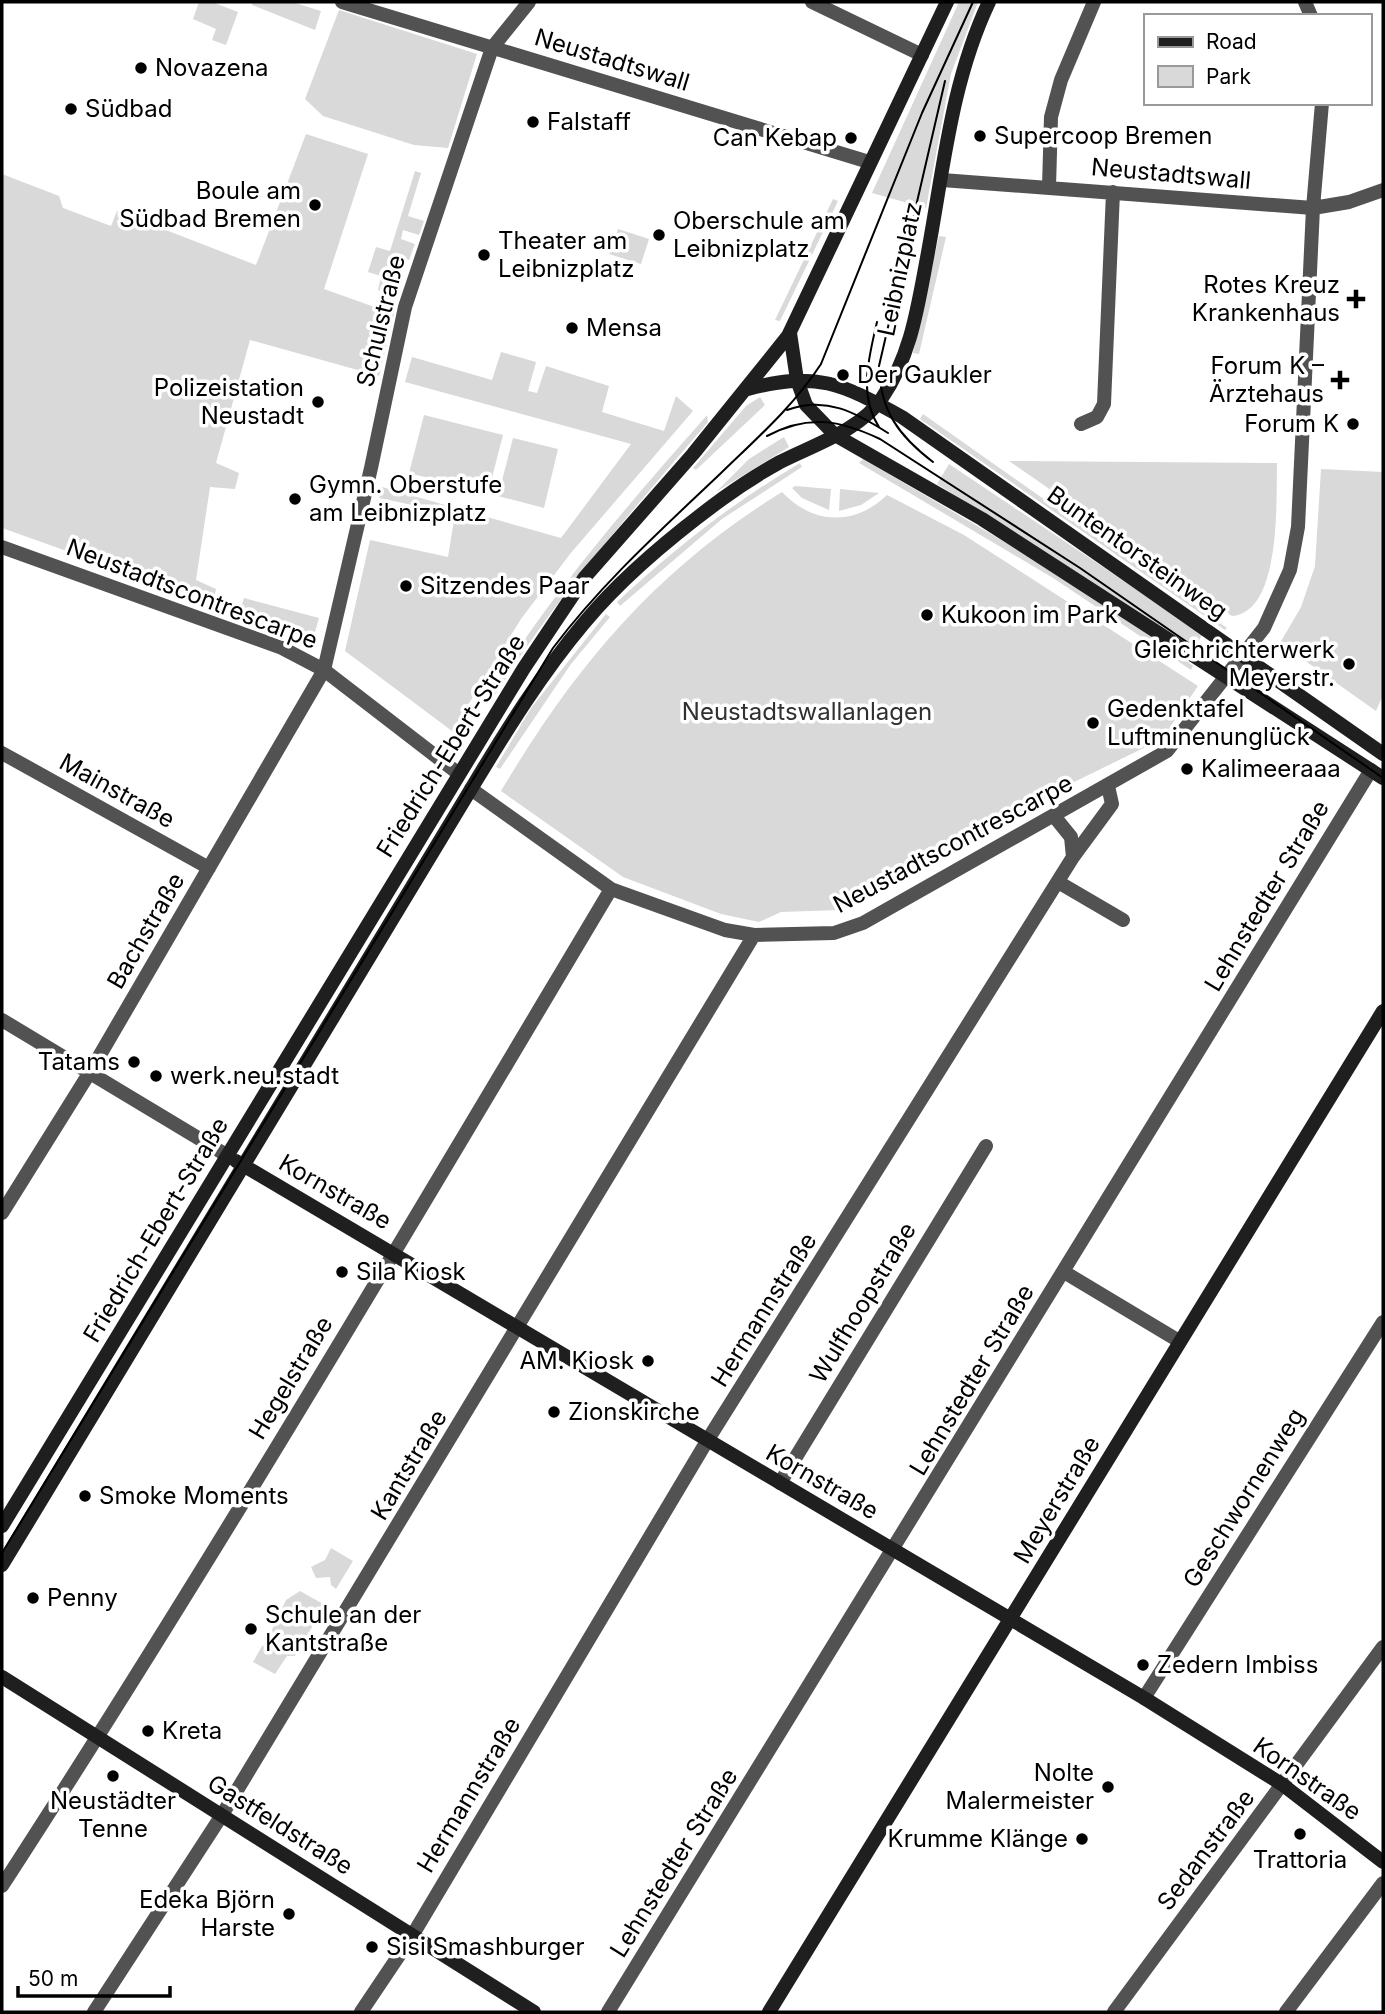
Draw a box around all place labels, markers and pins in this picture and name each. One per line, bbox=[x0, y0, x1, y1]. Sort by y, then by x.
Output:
place label: Novazena bbox=[155, 53, 268, 82]
marker: Novazena bbox=[133, 60, 149, 76]
place label: Südbad bbox=[85, 94, 172, 123]
marker: Südbad bbox=[63, 101, 79, 117]
place label: Falstaff bbox=[547, 107, 631, 136]
marker: Falstaff bbox=[525, 114, 541, 130]
place label: Supercoop Bremen bbox=[994, 121, 1212, 150]
place label: Can Kebap bbox=[713, 123, 837, 152]
marker: Supercoop Bremen bbox=[972, 128, 988, 144]
marker: Can Kebap bbox=[843, 130, 859, 146]
place label: Boule am Südbad Bremen bbox=[119, 176, 301, 233]
marker: Boule am Südbad Bremen bbox=[307, 197, 323, 213]
place label: Oberschule am Leibnizplatz bbox=[673, 206, 845, 263]
place label: Theater am Leibnizplatz bbox=[498, 226, 634, 283]
marker: Oberschule am Leibnizplatz bbox=[651, 227, 667, 243]
marker: Theater am Leibnizplatz bbox=[476, 247, 492, 263]
place label: Rotes Kreuz Krankenhaus bbox=[1192, 270, 1340, 327]
marker: Rotes Kreuz Krankenhaus bbox=[1346, 289, 1366, 309]
place label: Mensa bbox=[586, 313, 662, 342]
marker: Mensa bbox=[564, 320, 580, 336]
place label: Forum K – Ärztehaus bbox=[1209, 351, 1324, 408]
place label: Der Gaukler bbox=[857, 360, 992, 389]
marker: Der Gaukler bbox=[835, 367, 851, 383]
marker: Forum K – Ärztehaus bbox=[1330, 370, 1350, 390]
place label: Polizeistation Neustadt bbox=[154, 373, 304, 430]
marker: Polizeistation Neustadt bbox=[310, 394, 326, 410]
place label: Forum K bbox=[1244, 409, 1339, 438]
marker: Forum K bbox=[1345, 416, 1361, 432]
place label: Gymn. Oberstufe am Leibnizplatz bbox=[309, 470, 502, 527]
marker: Gymn. Oberstufe am Leibnizplatz bbox=[287, 491, 303, 507]
place label: Sitzendes Paar bbox=[420, 571, 590, 600]
marker: Sitzendes Paar bbox=[398, 578, 414, 594]
place label: Kukoon im Park bbox=[941, 600, 1118, 629]
marker: Kukoon im Park bbox=[919, 607, 935, 623]
place label: Gleichrichterwerk Meyerstr. bbox=[1134, 635, 1335, 692]
marker: Gleichrichterwerk Meyerstr. bbox=[1341, 656, 1357, 672]
place label: Gedenktafel Luftminenunglück bbox=[1107, 694, 1310, 751]
marker: Gedenktafel Luftminenunglück bbox=[1085, 715, 1101, 731]
place label: Kalimeeraaa bbox=[1201, 754, 1341, 783]
marker: Kalimeeraaa bbox=[1179, 761, 1195, 777]
place label: Tatams bbox=[38, 1047, 120, 1076]
marker: Tatams bbox=[126, 1054, 142, 1070]
place label: werk.neu.stadt bbox=[170, 1061, 339, 1090]
marker: werk.neu.stadt bbox=[148, 1068, 164, 1084]
place label: Sila Kiosk bbox=[356, 1257, 466, 1286]
marker: Sila Kiosk bbox=[334, 1264, 350, 1280]
place label: AM. Kiosk bbox=[520, 1346, 634, 1375]
marker: AM. Kiosk bbox=[640, 1353, 656, 1369]
place label: Zionskirche bbox=[568, 1397, 700, 1426]
marker: Zionskirche bbox=[546, 1404, 562, 1420]
place label: Smoke Moments bbox=[99, 1481, 289, 1510]
marker: Smoke Moments bbox=[77, 1488, 93, 1504]
place label: Penny bbox=[47, 1583, 118, 1612]
marker: Penny bbox=[25, 1590, 41, 1606]
place label: Schule an der Kantstraße bbox=[265, 1600, 421, 1657]
marker: Schule an der Kantstraße bbox=[243, 1621, 259, 1637]
place label: Zedern Imbiss bbox=[1157, 1650, 1318, 1679]
marker: Zedern Imbiss bbox=[1135, 1657, 1151, 1673]
place label: Kreta bbox=[162, 1716, 222, 1745]
marker: Kreta bbox=[140, 1723, 156, 1739]
place label: Nolte Malermeister bbox=[945, 1758, 1094, 1815]
marker: Neustädter Tenne bbox=[105, 1768, 121, 1784]
marker: Nolte Malermeister bbox=[1100, 1779, 1116, 1795]
place label: Neustädter Tenne bbox=[50, 1786, 176, 1843]
place label: Krumme Klänge bbox=[888, 1824, 1068, 1853]
marker: Trattoria bbox=[1292, 1826, 1308, 1842]
marker: Krumme Klänge bbox=[1074, 1831, 1090, 1847]
place label: Trattoria bbox=[1253, 1845, 1347, 1874]
place label: Edeka Björn Harste bbox=[139, 1885, 275, 1942]
marker: Edeka Björn Harste bbox=[281, 1906, 297, 1922]
place label: Sisi Smashburger bbox=[386, 1932, 584, 1961]
marker: Sisi Smashburger bbox=[364, 1939, 380, 1955]

